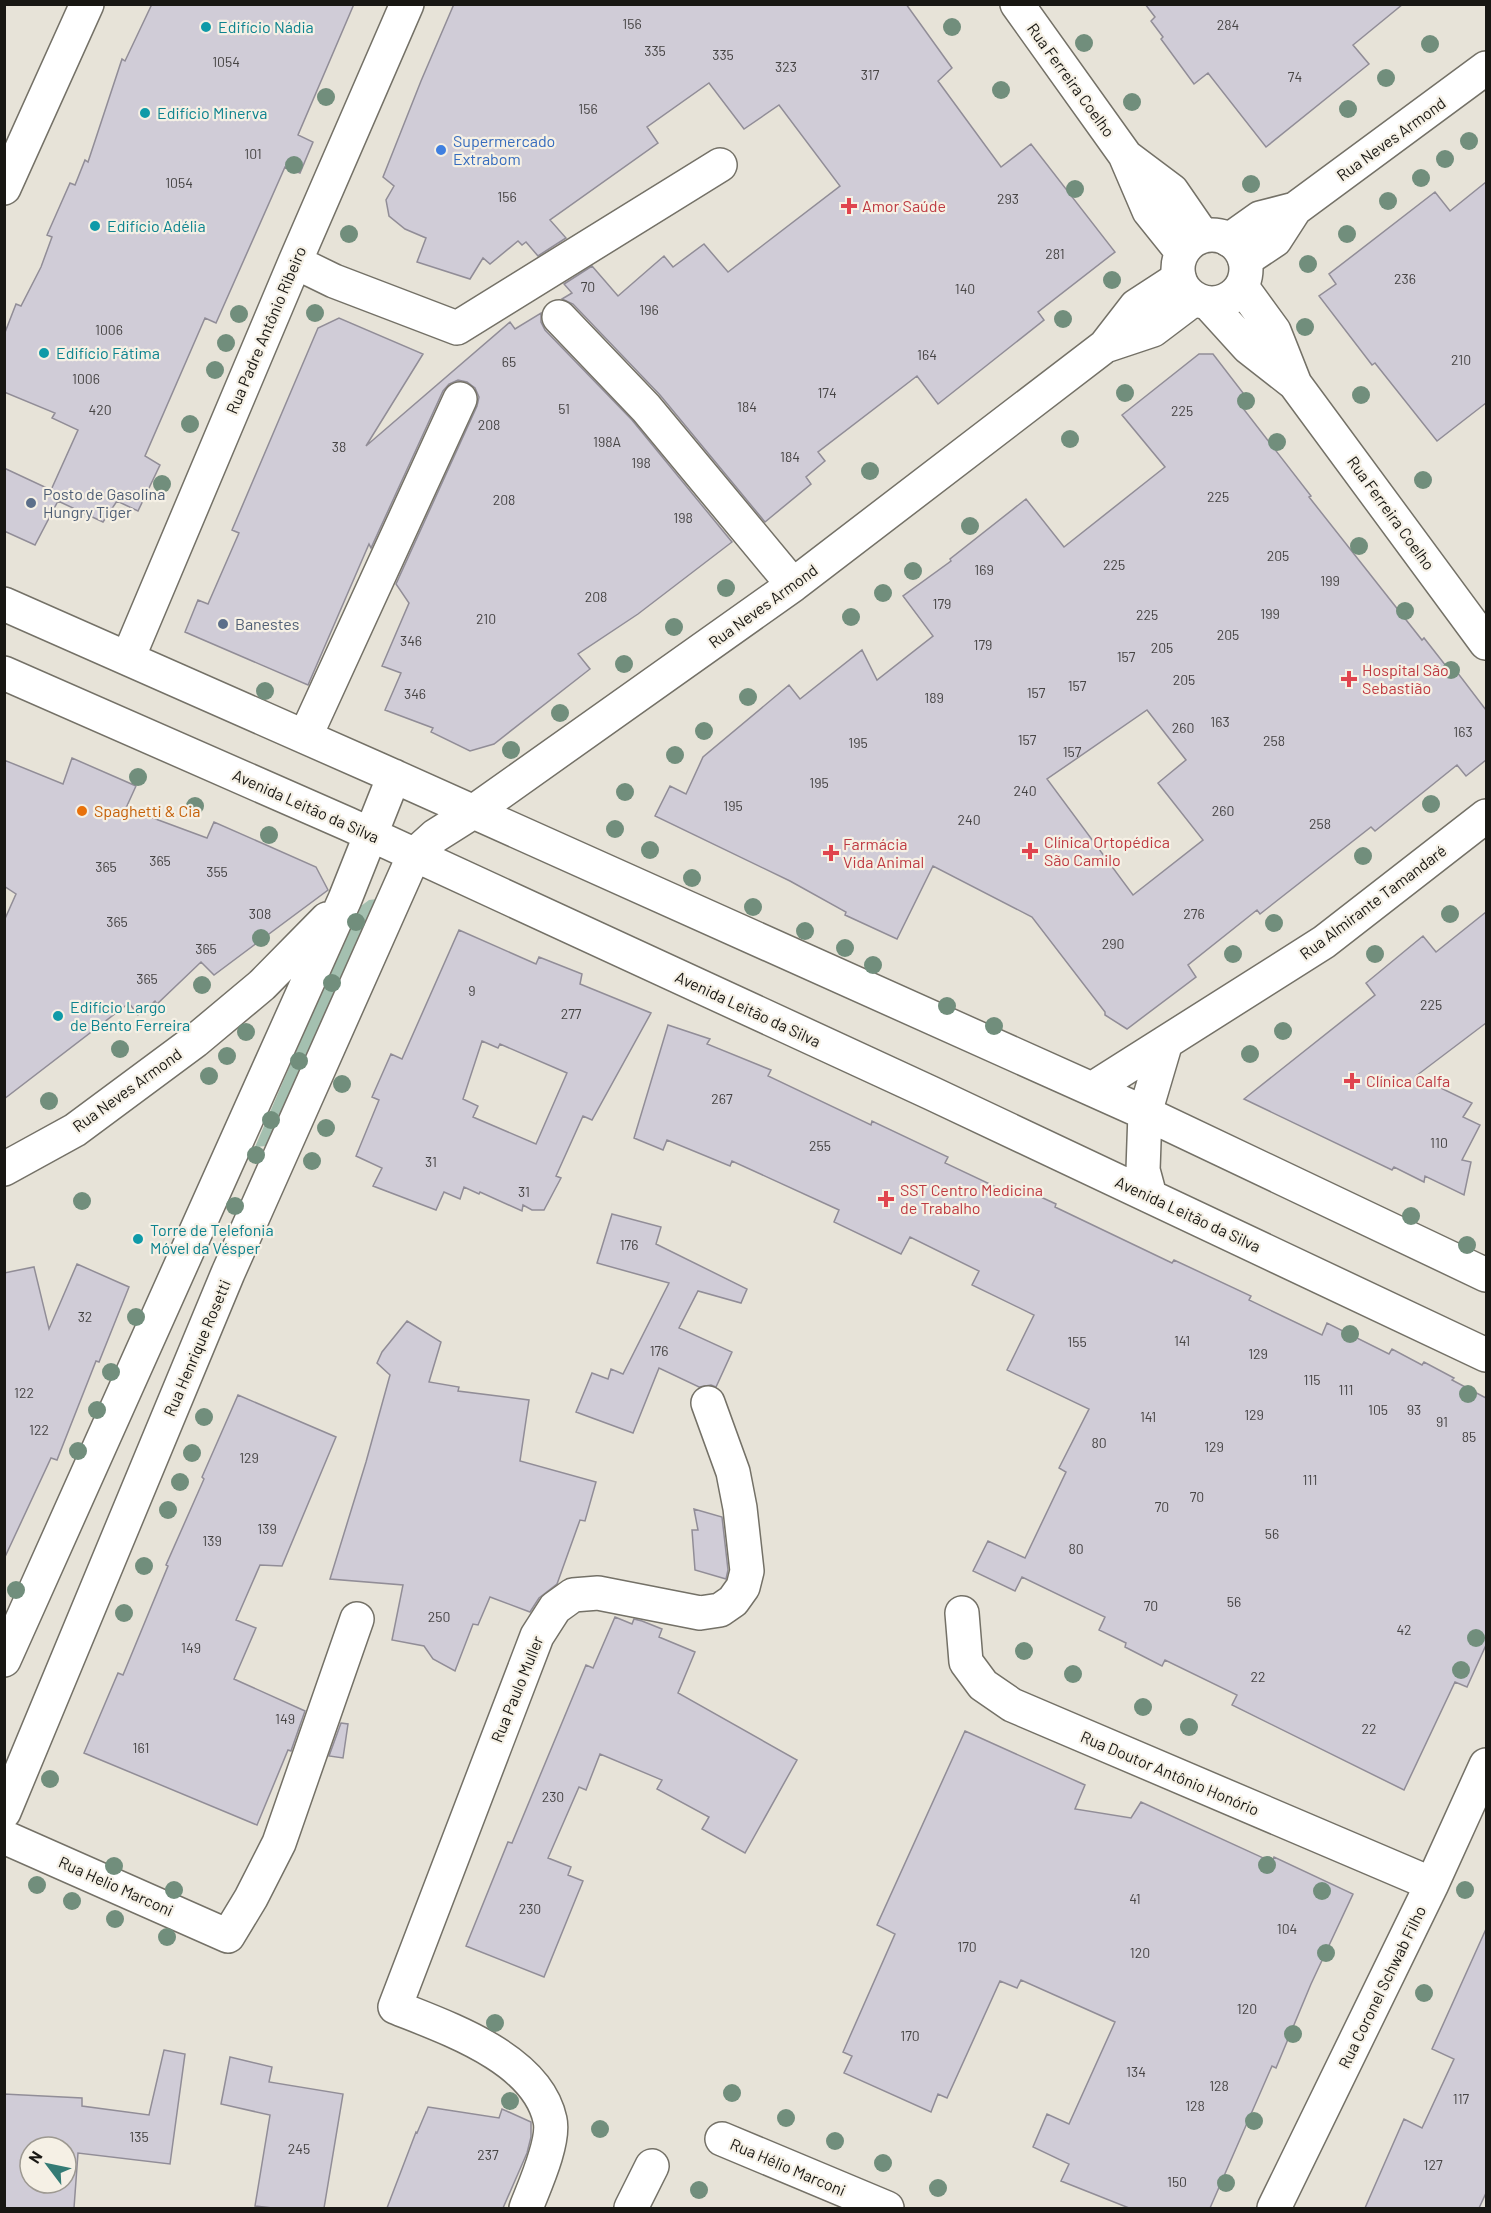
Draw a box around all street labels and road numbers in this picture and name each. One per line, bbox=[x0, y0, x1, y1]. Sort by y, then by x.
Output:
street label: Rua Ferreira Coelho bbox=[1024, 19, 1119, 140]
street label: Rua Neves Armond bbox=[1332, 93, 1449, 185]
street label: Rua Padre Antônio Ribeiro bbox=[222, 243, 309, 416]
street label: Rua Ferreira Coelho bbox=[1344, 452, 1439, 573]
street label: Rua Neves Armond bbox=[704, 560, 821, 652]
street label: Avenida Leitão da Silva bbox=[230, 765, 382, 846]
street label: Rua Almirante Tamandaré bbox=[1296, 840, 1450, 963]
street label: Avenida Leitão da Silva bbox=[672, 966, 824, 1051]
street label: Rua Neves Armond bbox=[68, 1044, 185, 1136]
street label: Avenida Leitão da Silva bbox=[1112, 1171, 1264, 1256]
street label: Rua Henrique Rosetti bbox=[159, 1277, 234, 1419]
street label: Rua Paulo Muller bbox=[487, 1633, 547, 1745]
street label: Rua Doutor Antônio Honório bbox=[1078, 1726, 1262, 1819]
street label: Rua Helio Marconi bbox=[56, 1852, 176, 1919]
street label: Rua Coronel Schwab Filho bbox=[1334, 1903, 1429, 2071]
street label: Rua Hélio Marconi bbox=[728, 2134, 849, 2199]

